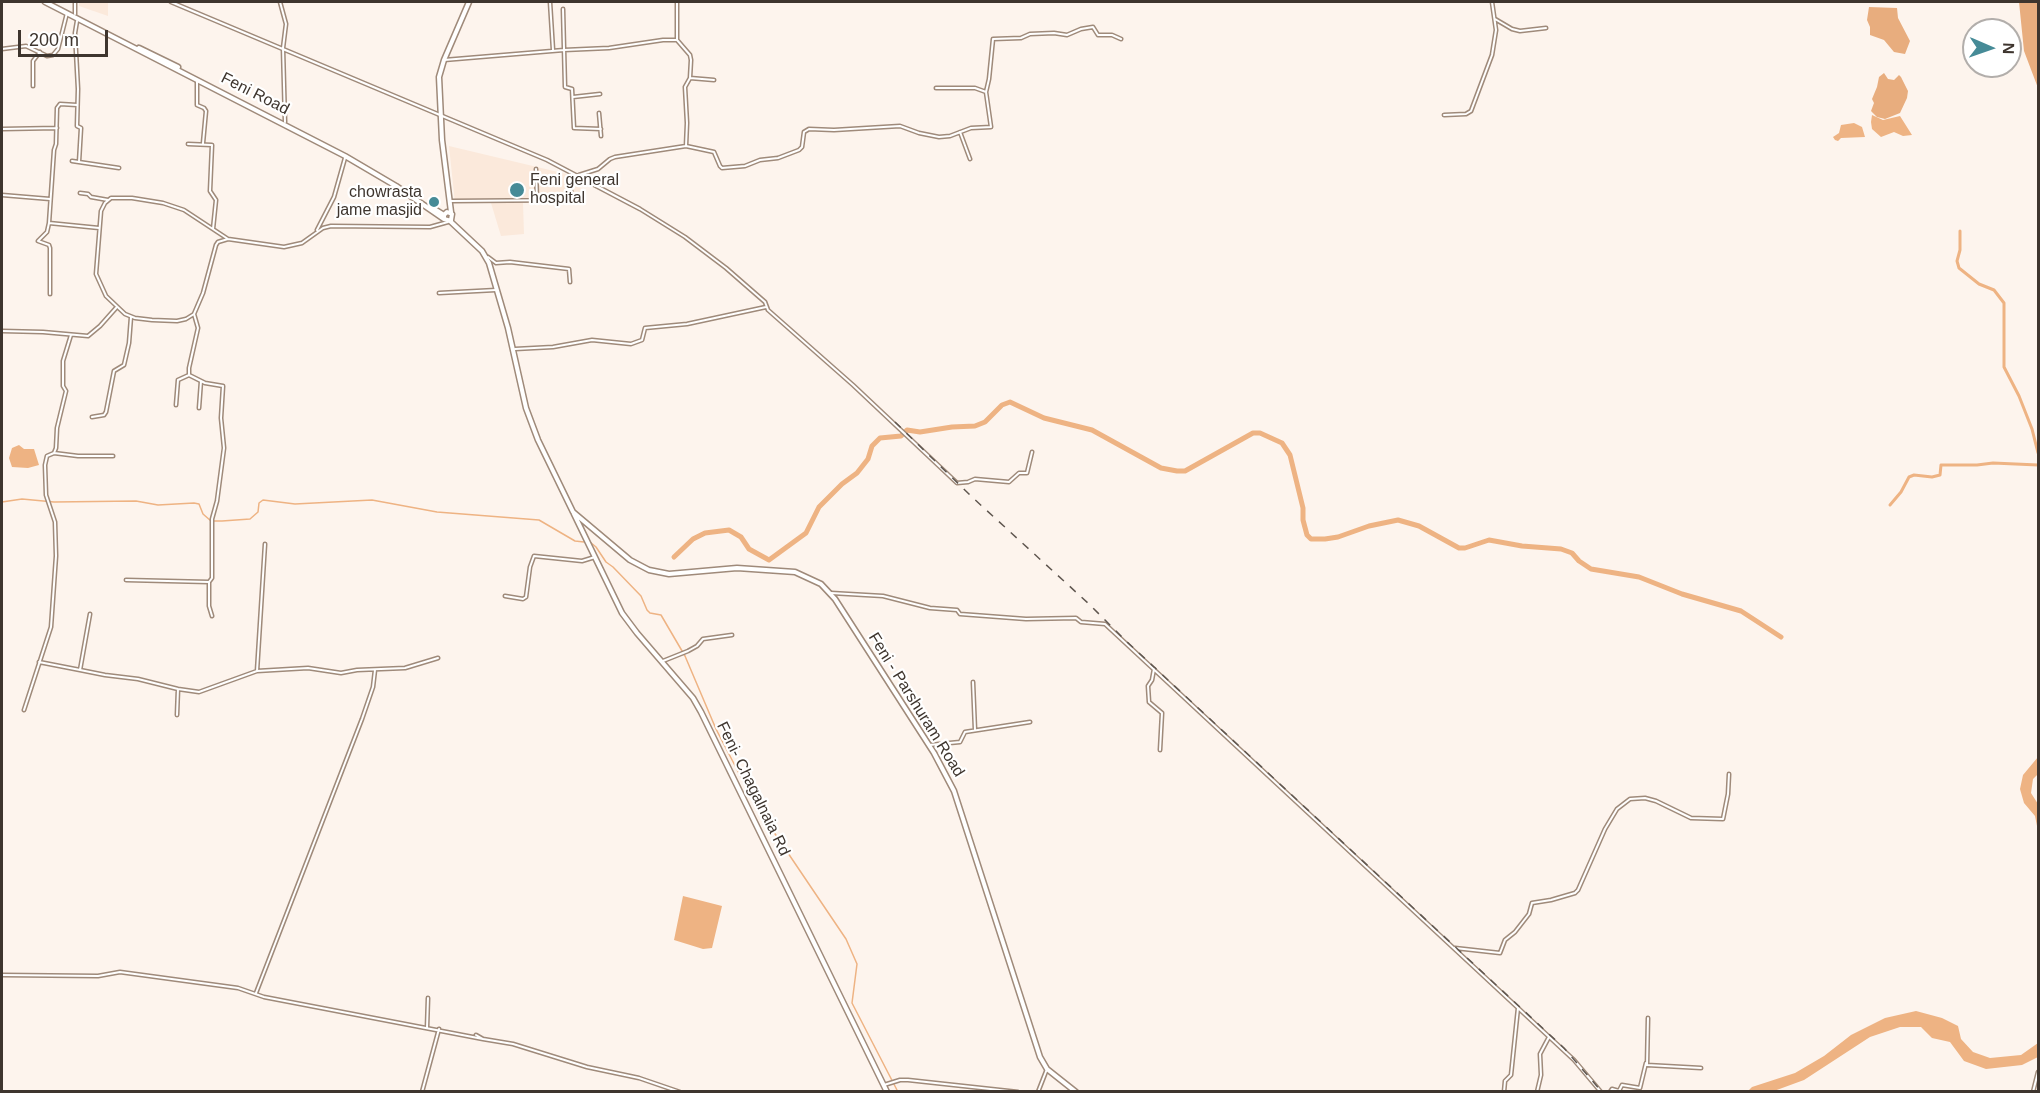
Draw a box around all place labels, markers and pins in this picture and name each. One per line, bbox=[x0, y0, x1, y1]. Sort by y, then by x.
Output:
place label: Feni general hospital bbox=[530, 171, 619, 209]
marker: Feni general hospital bbox=[508, 181, 526, 199]
place label: chowrasta jame masjid bbox=[337, 183, 422, 221]
marker: chowrasta jame masjid bbox=[427, 195, 441, 209]

